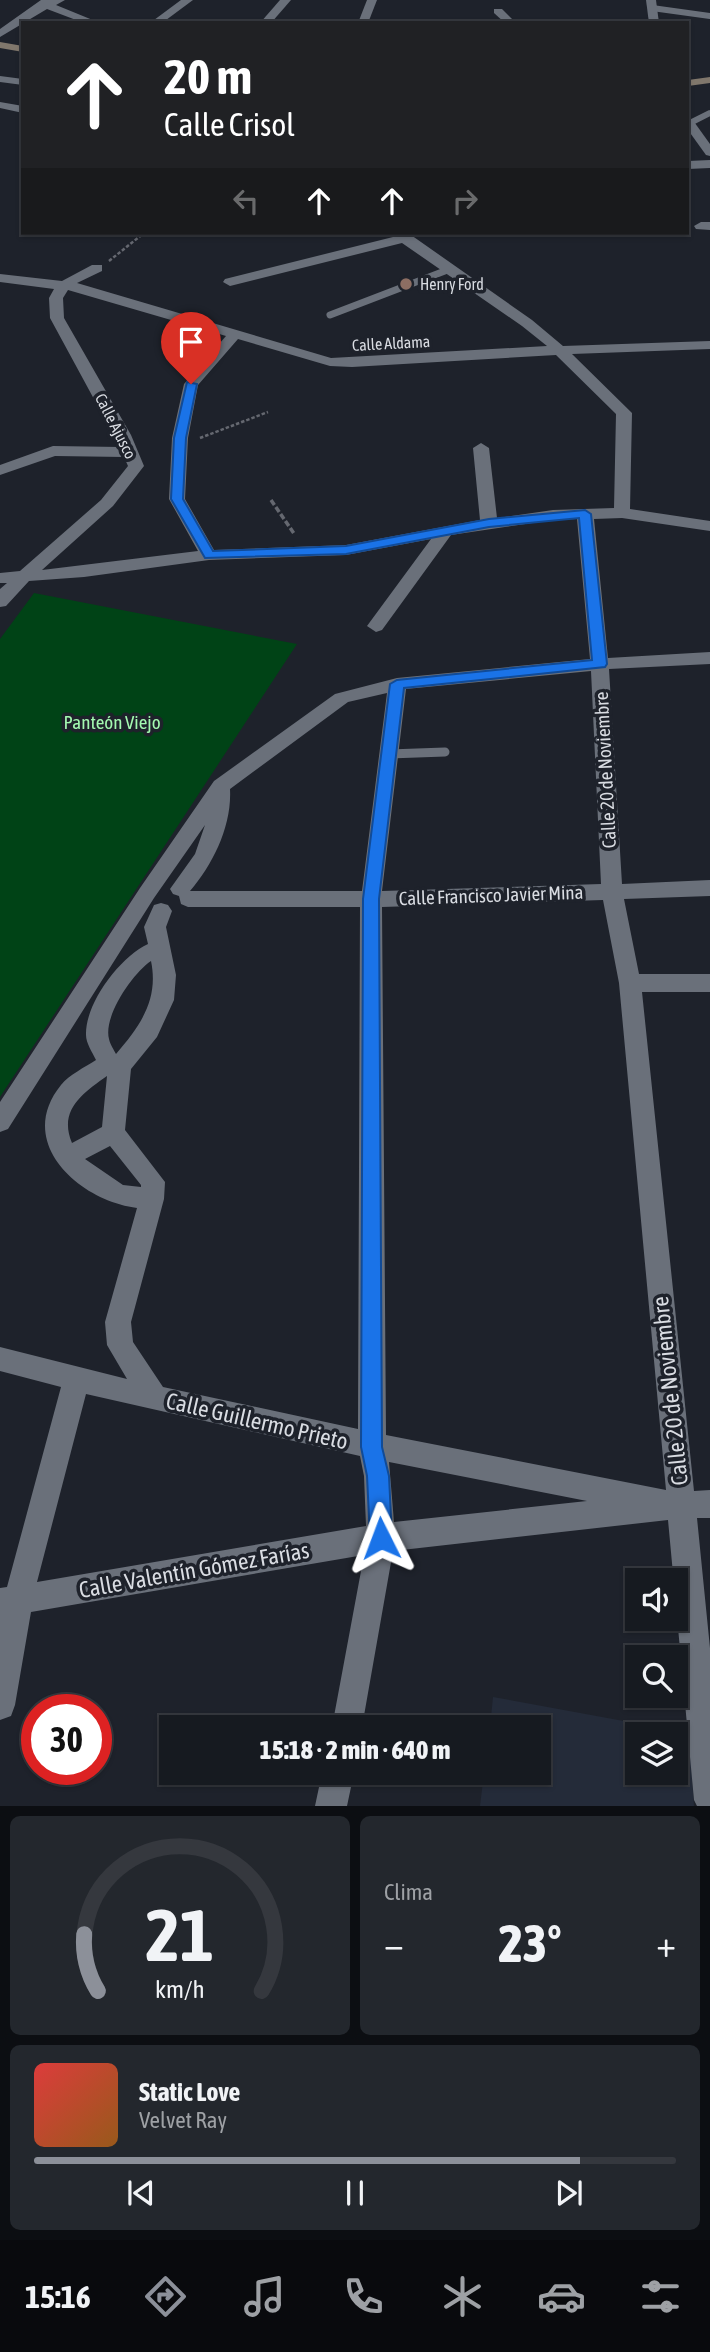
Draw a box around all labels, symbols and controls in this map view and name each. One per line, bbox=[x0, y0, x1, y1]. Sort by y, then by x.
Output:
text: 20 m bbox=[164, 48, 252, 104]
icon: ahead bbox=[49, 49, 140, 140]
text: Calle Crisol bbox=[164, 106, 295, 143]
icon: left bbox=[227, 182, 265, 220]
icon: ahead bbox=[300, 182, 338, 220]
icon: ahead bbox=[373, 182, 411, 220]
icon: right bbox=[446, 182, 484, 220]
place label: Henry Ford bbox=[420, 275, 484, 294]
marker: Henry Ford bbox=[398, 276, 414, 292]
pin bbox=[161, 312, 221, 384]
icon: arrive bbox=[172, 323, 210, 361]
street label: Calle Aldama bbox=[351, 332, 431, 354]
street label: Calle Ajusco bbox=[91, 390, 140, 462]
street label: Calle 20 de Noviembre bbox=[590, 691, 620, 849]
park label: Panteón Viejo bbox=[63, 711, 161, 733]
street label: Calle Francisco Javier Mina bbox=[398, 881, 584, 909]
street label: Calle 20 de Noviembre bbox=[647, 1295, 693, 1487]
street label: Calle Guillermo Prieto bbox=[164, 1387, 350, 1455]
position arrow bbox=[344, 1501, 418, 1575]
street label: Calle Valentín Gómez Farías bbox=[77, 1537, 311, 1603]
map controls bbox=[625, 1568, 688, 1785]
button: sound bbox=[625, 1568, 688, 1631]
button: search bbox=[625, 1645, 688, 1708]
speed limit sign: 30 bbox=[21, 1694, 112, 1785]
button: layers bbox=[625, 1722, 688, 1785]
text: 15:18 · 2 min · 640 m bbox=[260, 1735, 450, 1765]
text: Clima bbox=[384, 1879, 433, 1905]
text: 21 bbox=[146, 1894, 214, 1977]
text: 23° bbox=[498, 1913, 562, 1973]
text: − bbox=[384, 1922, 404, 1965]
text: + bbox=[656, 1922, 676, 1965]
text: km/h bbox=[155, 1975, 205, 2003]
text: Static Love bbox=[139, 2077, 240, 2107]
text: Velvet Ray bbox=[139, 2107, 227, 2133]
icon: previous bbox=[122, 2174, 160, 2212]
icon: pause bbox=[336, 2174, 374, 2212]
icon: next bbox=[550, 2174, 588, 2212]
icon: directions bbox=[141, 2272, 190, 2321]
icon: music bbox=[240, 2272, 289, 2321]
icon: phone bbox=[339, 2272, 388, 2321]
icon: climate bbox=[438, 2272, 487, 2321]
icon: car bbox=[537, 2272, 586, 2321]
icon: filters bbox=[636, 2272, 685, 2321]
text: 15:16 bbox=[25, 2278, 91, 2315]

